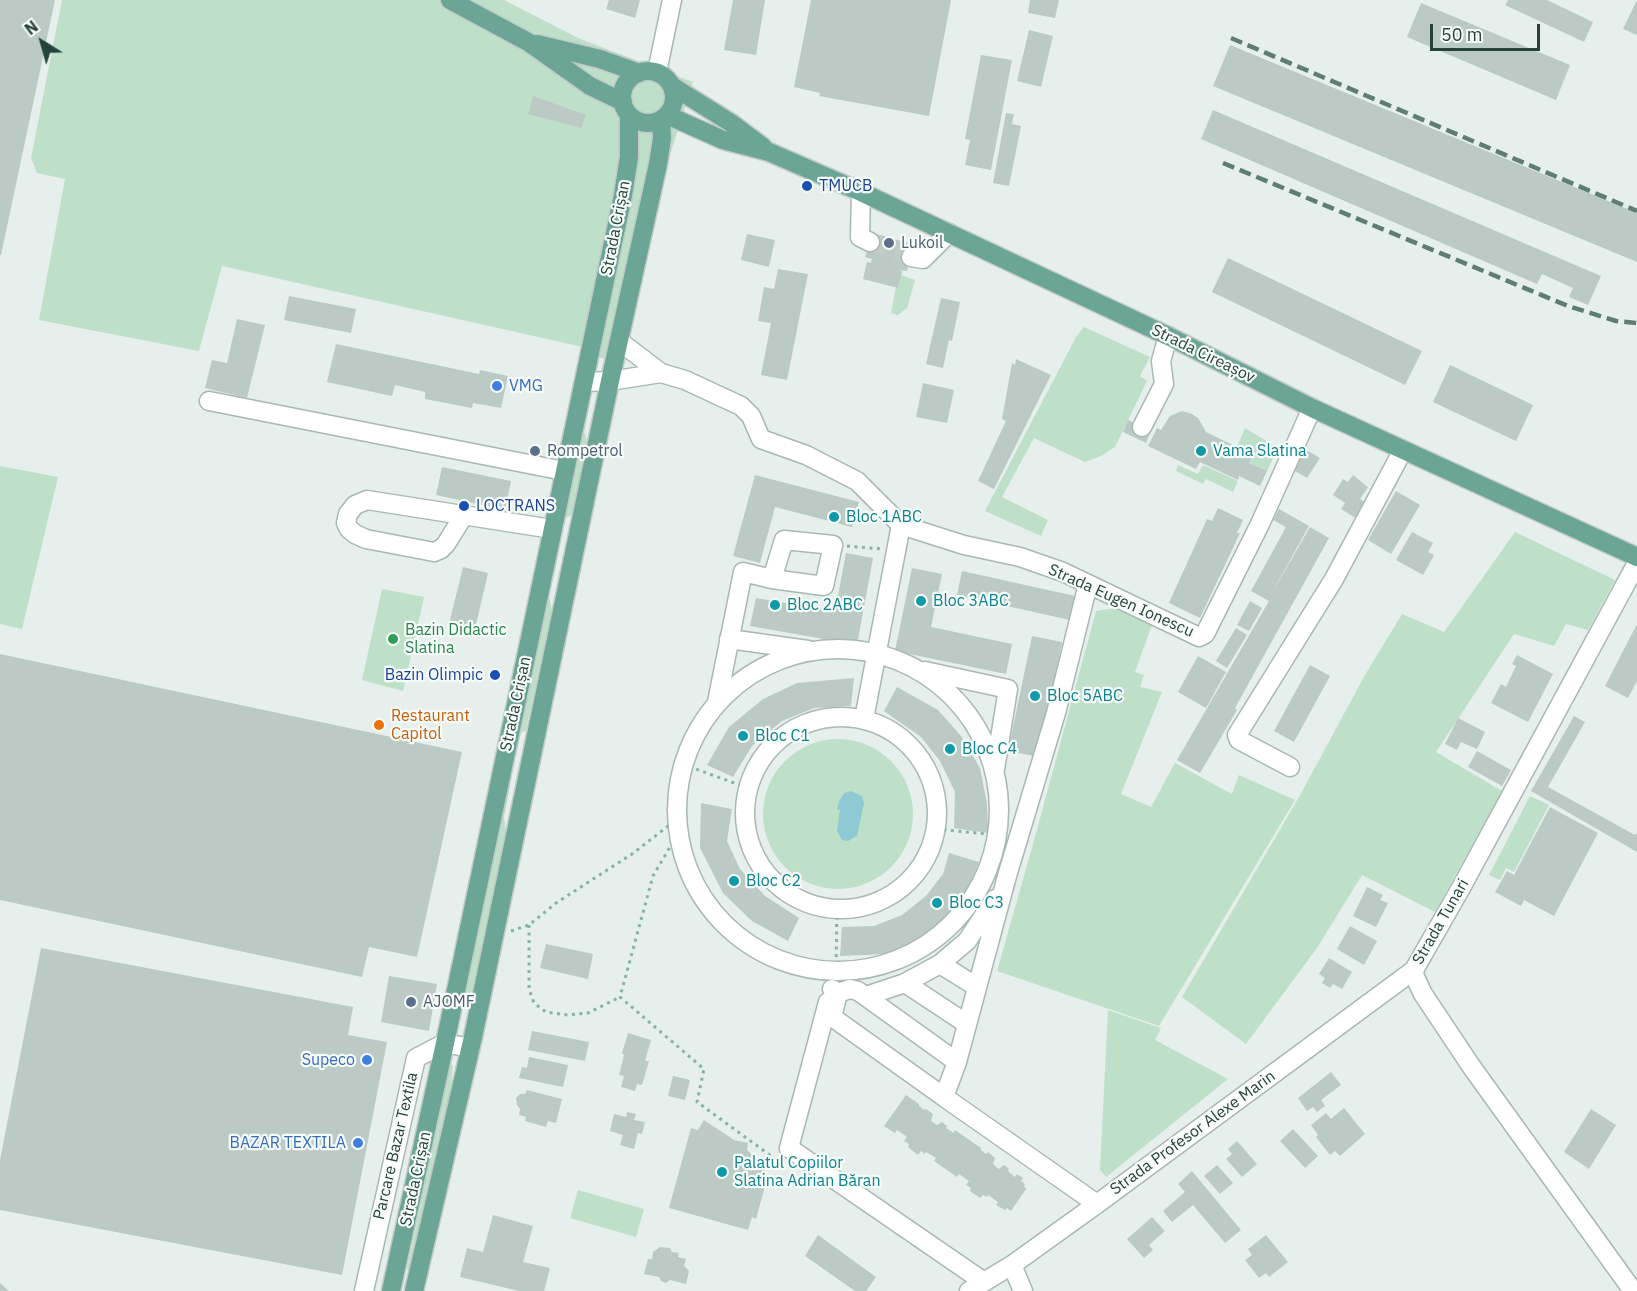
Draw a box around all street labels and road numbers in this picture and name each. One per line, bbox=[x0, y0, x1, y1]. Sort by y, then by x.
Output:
street label: Strada Crișan bbox=[597, 179, 635, 277]
street label: Strada Cireașov bbox=[1148, 321, 1258, 387]
street label: Strada Eugen Ionescu bbox=[1045, 560, 1197, 642]
street label: Strada Crișan bbox=[497, 655, 535, 753]
street label: Strada Tunari bbox=[1409, 876, 1473, 968]
street label: Strada Profesor Alexe Marin bbox=[1107, 1067, 1279, 1199]
street label: Parcare Bazar Textila bbox=[370, 1070, 422, 1222]
street label: Strada Crișan bbox=[397, 1130, 435, 1228]

